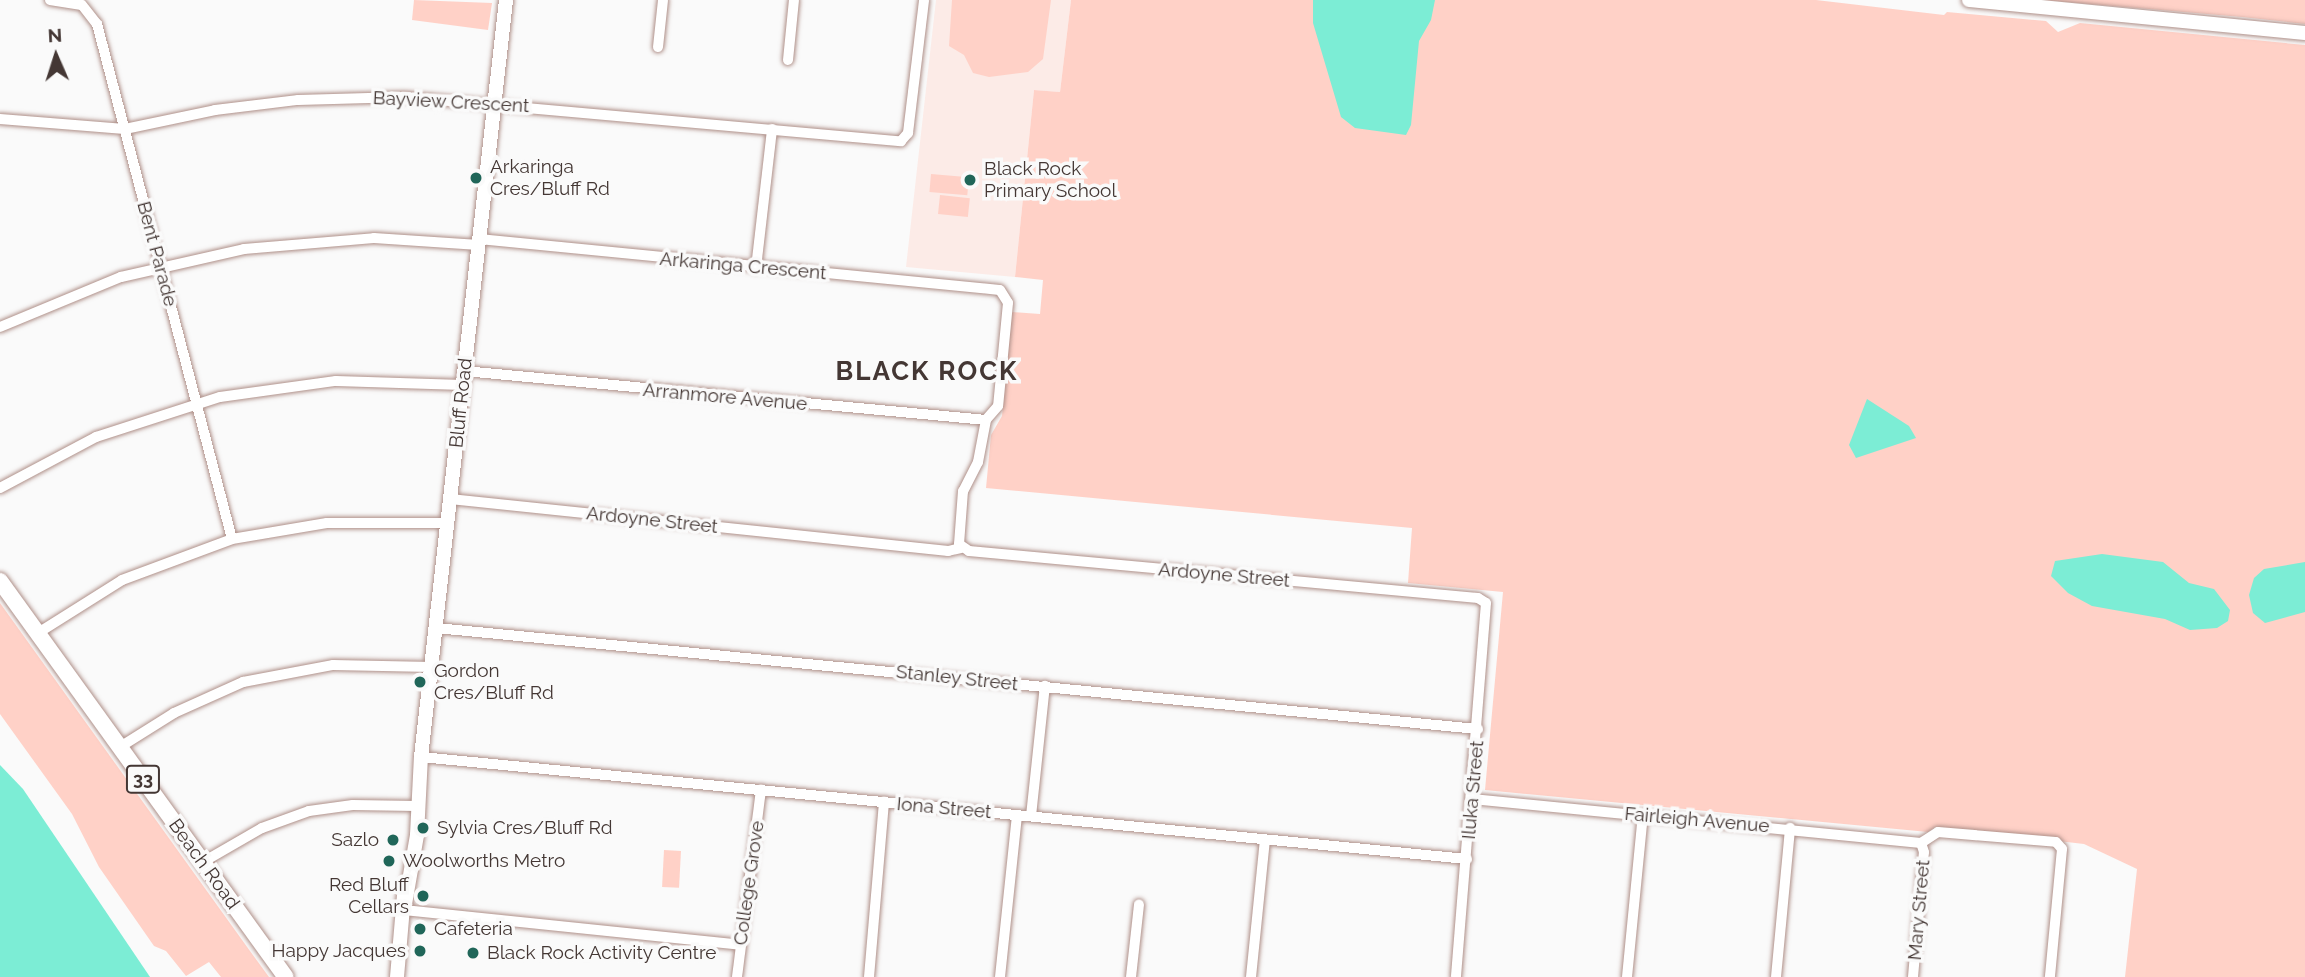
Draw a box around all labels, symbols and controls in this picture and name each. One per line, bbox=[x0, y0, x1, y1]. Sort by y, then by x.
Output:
north arrow bbox=[21, 21, 91, 91]
text: N bbox=[47, 24, 63, 46]
street label: Bayview Crescent bbox=[372, 87, 530, 117]
place label: Arkaringa Cres/Bluff Rd bbox=[490, 156, 610, 200]
place label: Black Rock Primary School bbox=[984, 158, 1117, 202]
marker: Arkaringa Cres/Bluff Rd bbox=[468, 170, 484, 186]
marker: Black Rock Primary School bbox=[962, 172, 978, 188]
street label: Bent Parade bbox=[132, 199, 182, 309]
street label: Arkaringa Crescent bbox=[659, 247, 827, 285]
district label: BLACK ROCK bbox=[837, 356, 1017, 388]
street label: Bluff Road bbox=[445, 357, 477, 449]
street label: Arranmore Avenue bbox=[642, 378, 808, 416]
street label: Ardoyne Street bbox=[585, 502, 719, 538]
street label: Ardoyne Street bbox=[1157, 558, 1291, 592]
place label: Gordon Cres/Bluff Rd bbox=[434, 660, 554, 704]
street label: Stanley Street bbox=[895, 660, 1019, 696]
marker: Gordon Cres/Bluff Rd bbox=[412, 674, 428, 690]
street label: Iluka Street bbox=[1457, 740, 1489, 840]
road number: 33 bbox=[125, 764, 160, 794]
street label: Iona Street bbox=[896, 793, 992, 823]
street label: Fairleigh Avenue bbox=[1623, 802, 1771, 838]
street label: Beach Road bbox=[164, 814, 244, 914]
place label: Sylvia Cres/Bluff Rd bbox=[437, 817, 613, 839]
street label: College Grove bbox=[729, 819, 769, 947]
marker: Sylvia Cres/Bluff Rd bbox=[415, 820, 431, 836]
place label: Sazlo bbox=[331, 829, 379, 851]
marker: Sazlo bbox=[385, 832, 401, 848]
place label: Woolworths Metro bbox=[403, 850, 565, 872]
marker: Woolworths Metro bbox=[381, 853, 397, 869]
street label: Mary Street bbox=[1903, 858, 1935, 962]
place label: Red Bluff Cellars bbox=[329, 874, 409, 918]
marker: Red Bluff Cellars bbox=[415, 888, 431, 904]
place label: Cafeteria bbox=[434, 918, 513, 940]
marker: Cafeteria bbox=[412, 921, 428, 937]
place label: Happy Jacques bbox=[270, 940, 406, 962]
place label: Black Rock Activity Centre bbox=[487, 942, 718, 964]
marker: Happy Jacques bbox=[412, 943, 428, 959]
marker: Black Rock Activity Centre bbox=[465, 945, 481, 961]

